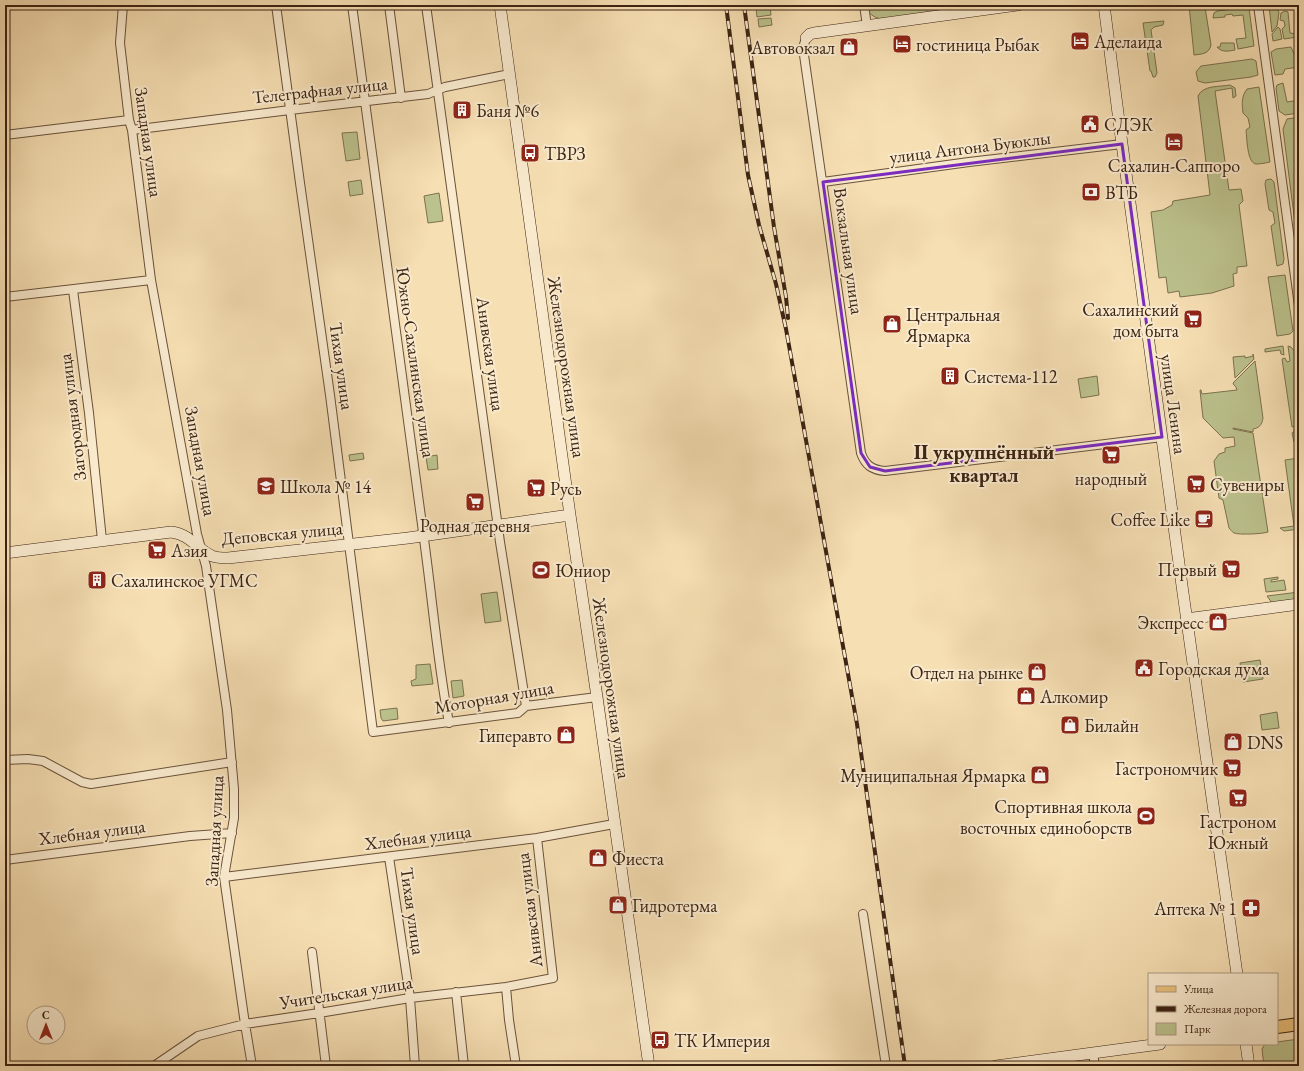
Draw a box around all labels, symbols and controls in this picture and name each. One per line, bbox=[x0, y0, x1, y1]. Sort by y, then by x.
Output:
hotel icon: Аделаида bbox=[1069, 30, 1091, 52]
place label: Аделаида bbox=[1093, 30, 1163, 53]
hotel icon: гостиница Рыбак bbox=[891, 33, 913, 55]
place label: гостиница Рыбак bbox=[916, 33, 1040, 56]
place label: Автовокзал bbox=[750, 36, 835, 59]
shop icon: Автовокзал bbox=[838, 36, 860, 58]
street label: Телеграфная улица bbox=[251, 71, 390, 109]
street label: Западная улица bbox=[130, 85, 168, 199]
building icon: Баня №6 bbox=[451, 99, 473, 121]
place label: Баня №6 bbox=[476, 99, 539, 122]
public building icon: СДЭК bbox=[1079, 113, 1101, 135]
place label: СДЭК bbox=[1104, 113, 1153, 136]
street label: улица Антона Буюклы bbox=[888, 126, 1052, 168]
hotel icon: Сахалин-Саппоро bbox=[1163, 131, 1185, 153]
bus stop icon: ТВРЗ bbox=[519, 142, 541, 164]
place label: ТВРЗ bbox=[544, 142, 586, 165]
place label: Сахалин-Саппоро bbox=[1108, 154, 1240, 177]
bank icon: ВТБ bbox=[1080, 181, 1102, 203]
place label: ВТБ bbox=[1105, 181, 1138, 204]
street label: Вокзальная улица bbox=[829, 186, 869, 317]
street label: Южно-Сахалинская улица bbox=[391, 265, 441, 460]
street label: Железнодорожная улица bbox=[543, 274, 591, 460]
street label: Анивская улица bbox=[471, 294, 511, 413]
place label: Сахалинский дом быта bbox=[1082, 298, 1180, 342]
place label: Центральная Ярмарка bbox=[905, 303, 1000, 347]
supermarket icon: Сахалинский дом быта bbox=[1182, 308, 1204, 330]
shop icon: Центральная Ярмарка bbox=[881, 313, 903, 335]
street label: Тихая улица bbox=[324, 321, 360, 412]
street label: Загородная улица bbox=[53, 351, 91, 482]
street label: улица Ленина bbox=[1156, 352, 1193, 456]
building icon: Система-112 bbox=[939, 365, 961, 387]
place label: Система-112 bbox=[964, 365, 1058, 388]
street label: Западная улица bbox=[180, 404, 222, 518]
district label: II укрупнённый квартал bbox=[914, 439, 1055, 488]
supermarket icon: народный bbox=[1100, 444, 1122, 466]
place label: народный bbox=[1075, 467, 1148, 490]
supermarket icon: Сувениры bbox=[1185, 473, 1207, 495]
place label: Сувениры bbox=[1210, 473, 1285, 496]
school or university icon: Школа № 14 bbox=[255, 475, 277, 497]
place label: Школа № 14 bbox=[280, 475, 372, 498]
supermarket icon: Русь bbox=[525, 477, 547, 499]
place label: Русь bbox=[550, 477, 582, 500]
supermarket icon: Родная деревня bbox=[464, 491, 486, 513]
place label: Coffee Like bbox=[1111, 508, 1190, 531]
cafe icon: Coffee Like bbox=[1193, 508, 1215, 530]
place label: Родная деревня bbox=[420, 514, 530, 537]
street label: Деповская улица bbox=[220, 516, 344, 550]
supermarket icon: Азия bbox=[146, 539, 168, 561]
place label: Азия bbox=[170, 539, 208, 562]
place label: Первый bbox=[1158, 558, 1217, 581]
supermarket icon: Первый bbox=[1220, 558, 1242, 580]
sports icon: Юниор bbox=[530, 559, 552, 581]
place label: Юниор bbox=[555, 559, 611, 582]
building icon: Сахалинское УГМС bbox=[86, 569, 108, 591]
place label: Сахалинское УГМС bbox=[111, 569, 258, 592]
street label: Железнодорожная улица bbox=[588, 595, 636, 781]
place label: Экспресс bbox=[1137, 611, 1204, 634]
shop icon: Экспресс bbox=[1207, 611, 1229, 633]
public building icon: Городская дума bbox=[1133, 657, 1155, 679]
place label: Городская дума bbox=[1158, 657, 1270, 680]
place label: Отдел на рынке bbox=[910, 661, 1023, 684]
shop icon: Отдел на рынке bbox=[1026, 661, 1048, 683]
street label: Моторная улица bbox=[433, 675, 556, 719]
shop icon: Алкомир bbox=[1015, 685, 1037, 707]
place label: Алкомир bbox=[1039, 685, 1108, 708]
shop icon: Билайн bbox=[1059, 714, 1081, 736]
place label: Билайн bbox=[1084, 714, 1139, 737]
place label: Гиперавто bbox=[479, 724, 552, 747]
shop icon: Гиперавто bbox=[555, 724, 577, 746]
shop icon: DNS bbox=[1222, 731, 1244, 753]
place label: DNS bbox=[1247, 731, 1283, 754]
place label: Гастрономчик bbox=[1115, 757, 1218, 780]
supermarket icon: Гастрономчик bbox=[1221, 757, 1243, 779]
place label: Муниципальная Ярмарка bbox=[840, 764, 1027, 787]
shop icon: Муниципальная Ярмарка bbox=[1029, 764, 1051, 786]
street label: Западная улица bbox=[200, 774, 228, 887]
supermarket icon: Гастроном Южный bbox=[1227, 787, 1249, 809]
place label: Спортивная школа восточных единоборств bbox=[960, 795, 1133, 839]
sports icon: Спортивная школа восточных единоборств bbox=[1135, 805, 1157, 827]
place label: Гастроном Южный bbox=[1200, 810, 1277, 854]
street label: Хлебная улица bbox=[36, 814, 147, 850]
street label: Хлебная улица bbox=[362, 819, 473, 855]
shop icon: Фиеста bbox=[587, 847, 609, 869]
place label: Фиеста bbox=[612, 847, 665, 870]
street label: Анивская улица bbox=[510, 851, 548, 970]
street label: Тихая улица bbox=[395, 866, 431, 957]
shop icon: Гидротерма bbox=[607, 894, 629, 916]
place label: Гидротерма bbox=[632, 894, 718, 917]
place label: Аптека № 1 bbox=[1153, 897, 1237, 920]
pharmacy icon: Аптека № 1 bbox=[1240, 897, 1262, 919]
street label: Учительская улица bbox=[277, 970, 415, 1014]
legend bbox=[1148, 973, 1278, 1045]
text: Улица bbox=[1183, 981, 1214, 997]
text: Железная дорога bbox=[1183, 1001, 1267, 1017]
north arrow bbox=[26, 1005, 66, 1045]
text: С bbox=[42, 1008, 50, 1022]
text: Парк bbox=[1184, 1021, 1211, 1037]
bus stop icon: ТК Империя bbox=[649, 1029, 671, 1051]
place label: ТК Империя bbox=[674, 1029, 770, 1052]

